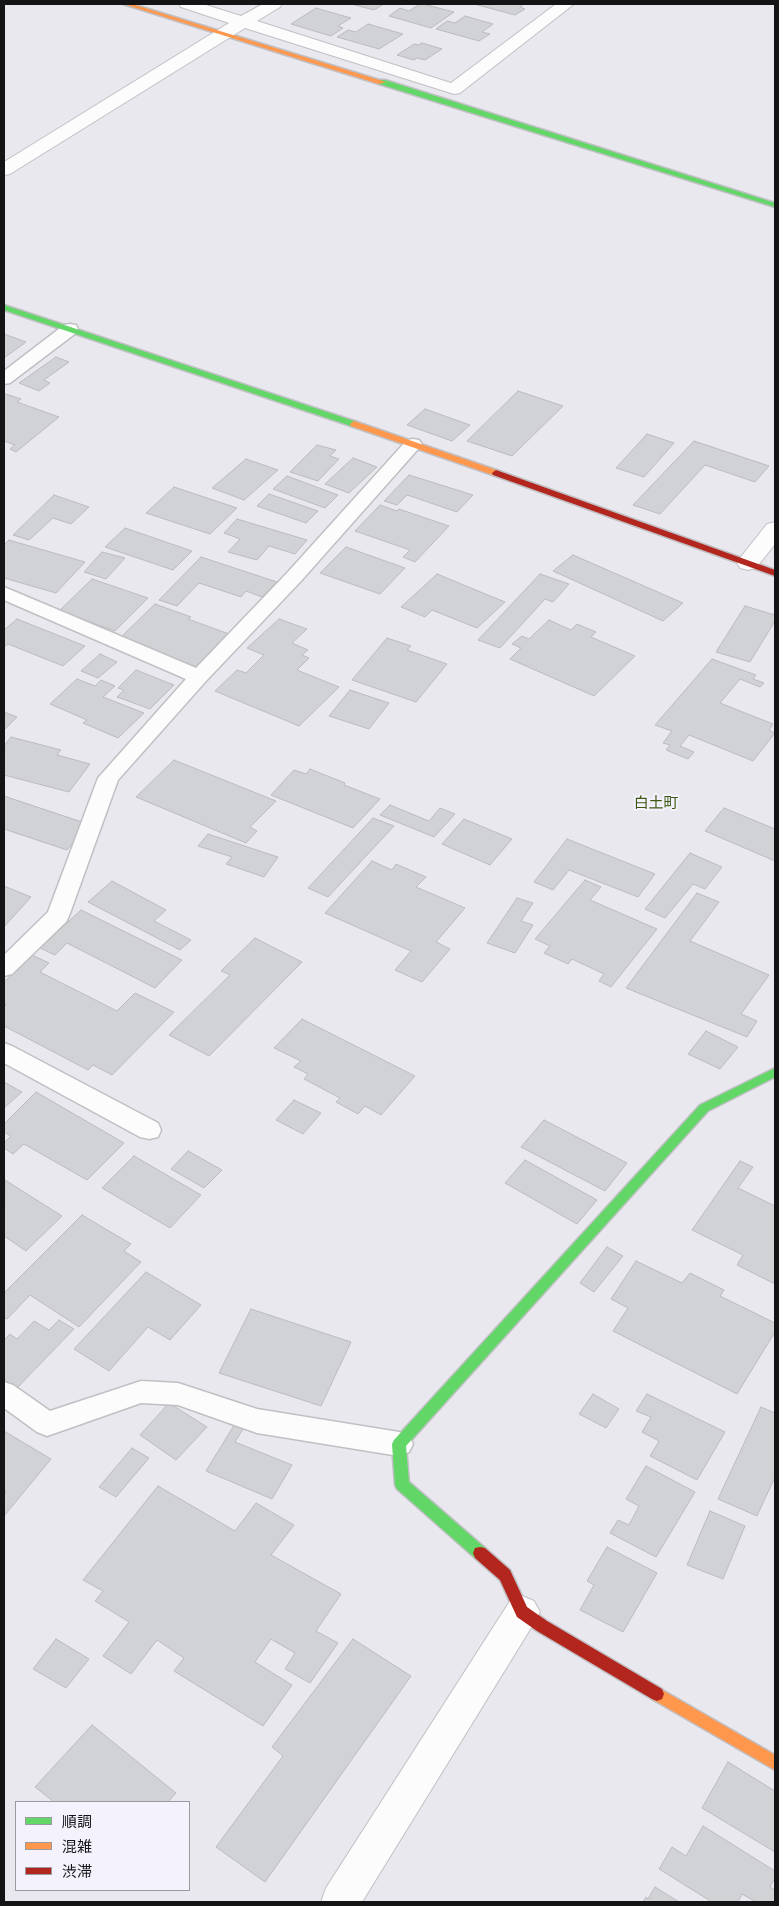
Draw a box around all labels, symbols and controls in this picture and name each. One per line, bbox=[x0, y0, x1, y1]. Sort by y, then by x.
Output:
district label: 白土町 bbox=[634, 795, 678, 813]
legend bbox=[15, 1801, 190, 1891]
text: 順調 bbox=[62, 1812, 92, 1831]
text: 混雑 bbox=[62, 1837, 92, 1856]
text: 渋滞 bbox=[62, 1862, 92, 1881]

